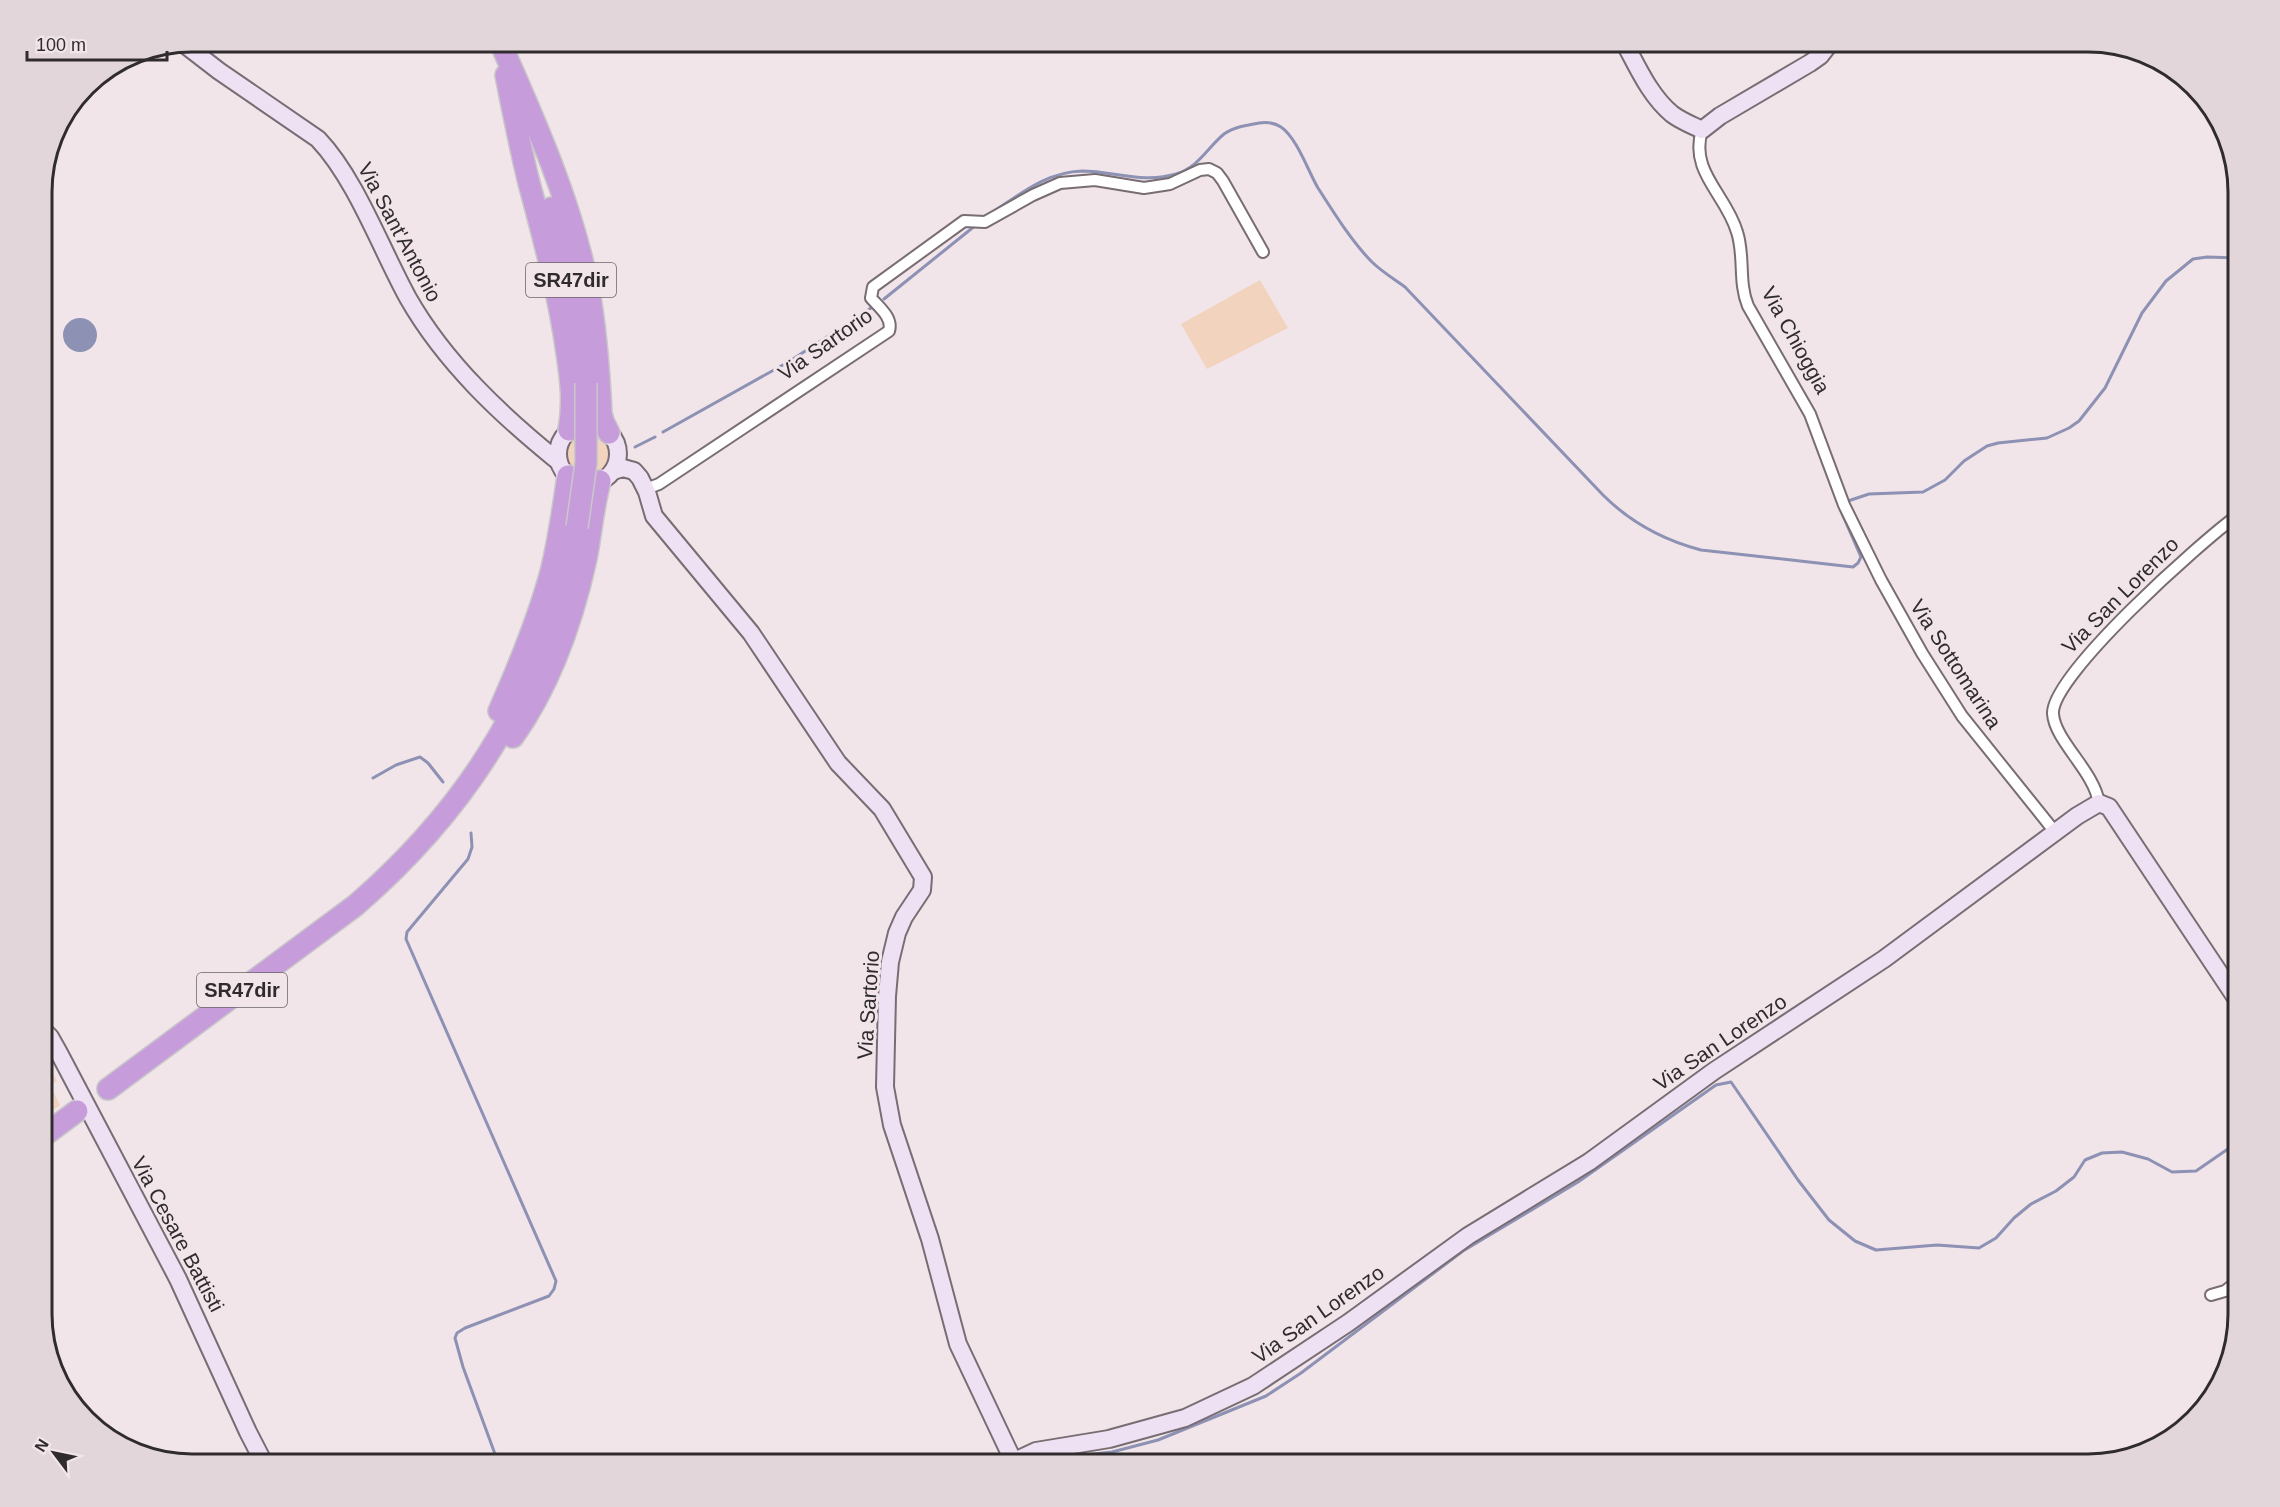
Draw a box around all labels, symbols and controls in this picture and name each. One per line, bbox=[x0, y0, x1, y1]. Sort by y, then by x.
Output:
scale bar bbox=[27, 24, 166, 62]
text: 100 m bbox=[36, 35, 86, 55]
street label: Via Sant'Antonio bbox=[354, 159, 446, 305]
road number: SR47dir bbox=[526, 263, 616, 297]
street label: Via Chioggia bbox=[1757, 283, 1835, 398]
street label: Via Sartorio bbox=[774, 303, 876, 385]
street label: Via San Lorenzo bbox=[2057, 532, 2183, 658]
street label: Via Sottomarina bbox=[1906, 595, 2006, 733]
street label: Via Sartorio bbox=[853, 950, 883, 1060]
road number: SR47dir bbox=[197, 973, 287, 1007]
street label: Via San Lorenzo bbox=[1649, 989, 1791, 1095]
street label: Via Cesare Battisti bbox=[127, 1153, 229, 1315]
street label: Via San Lorenzo bbox=[1248, 1260, 1388, 1368]
north arrow bbox=[24, 1423, 84, 1483]
text: N bbox=[31, 1436, 52, 1455]

